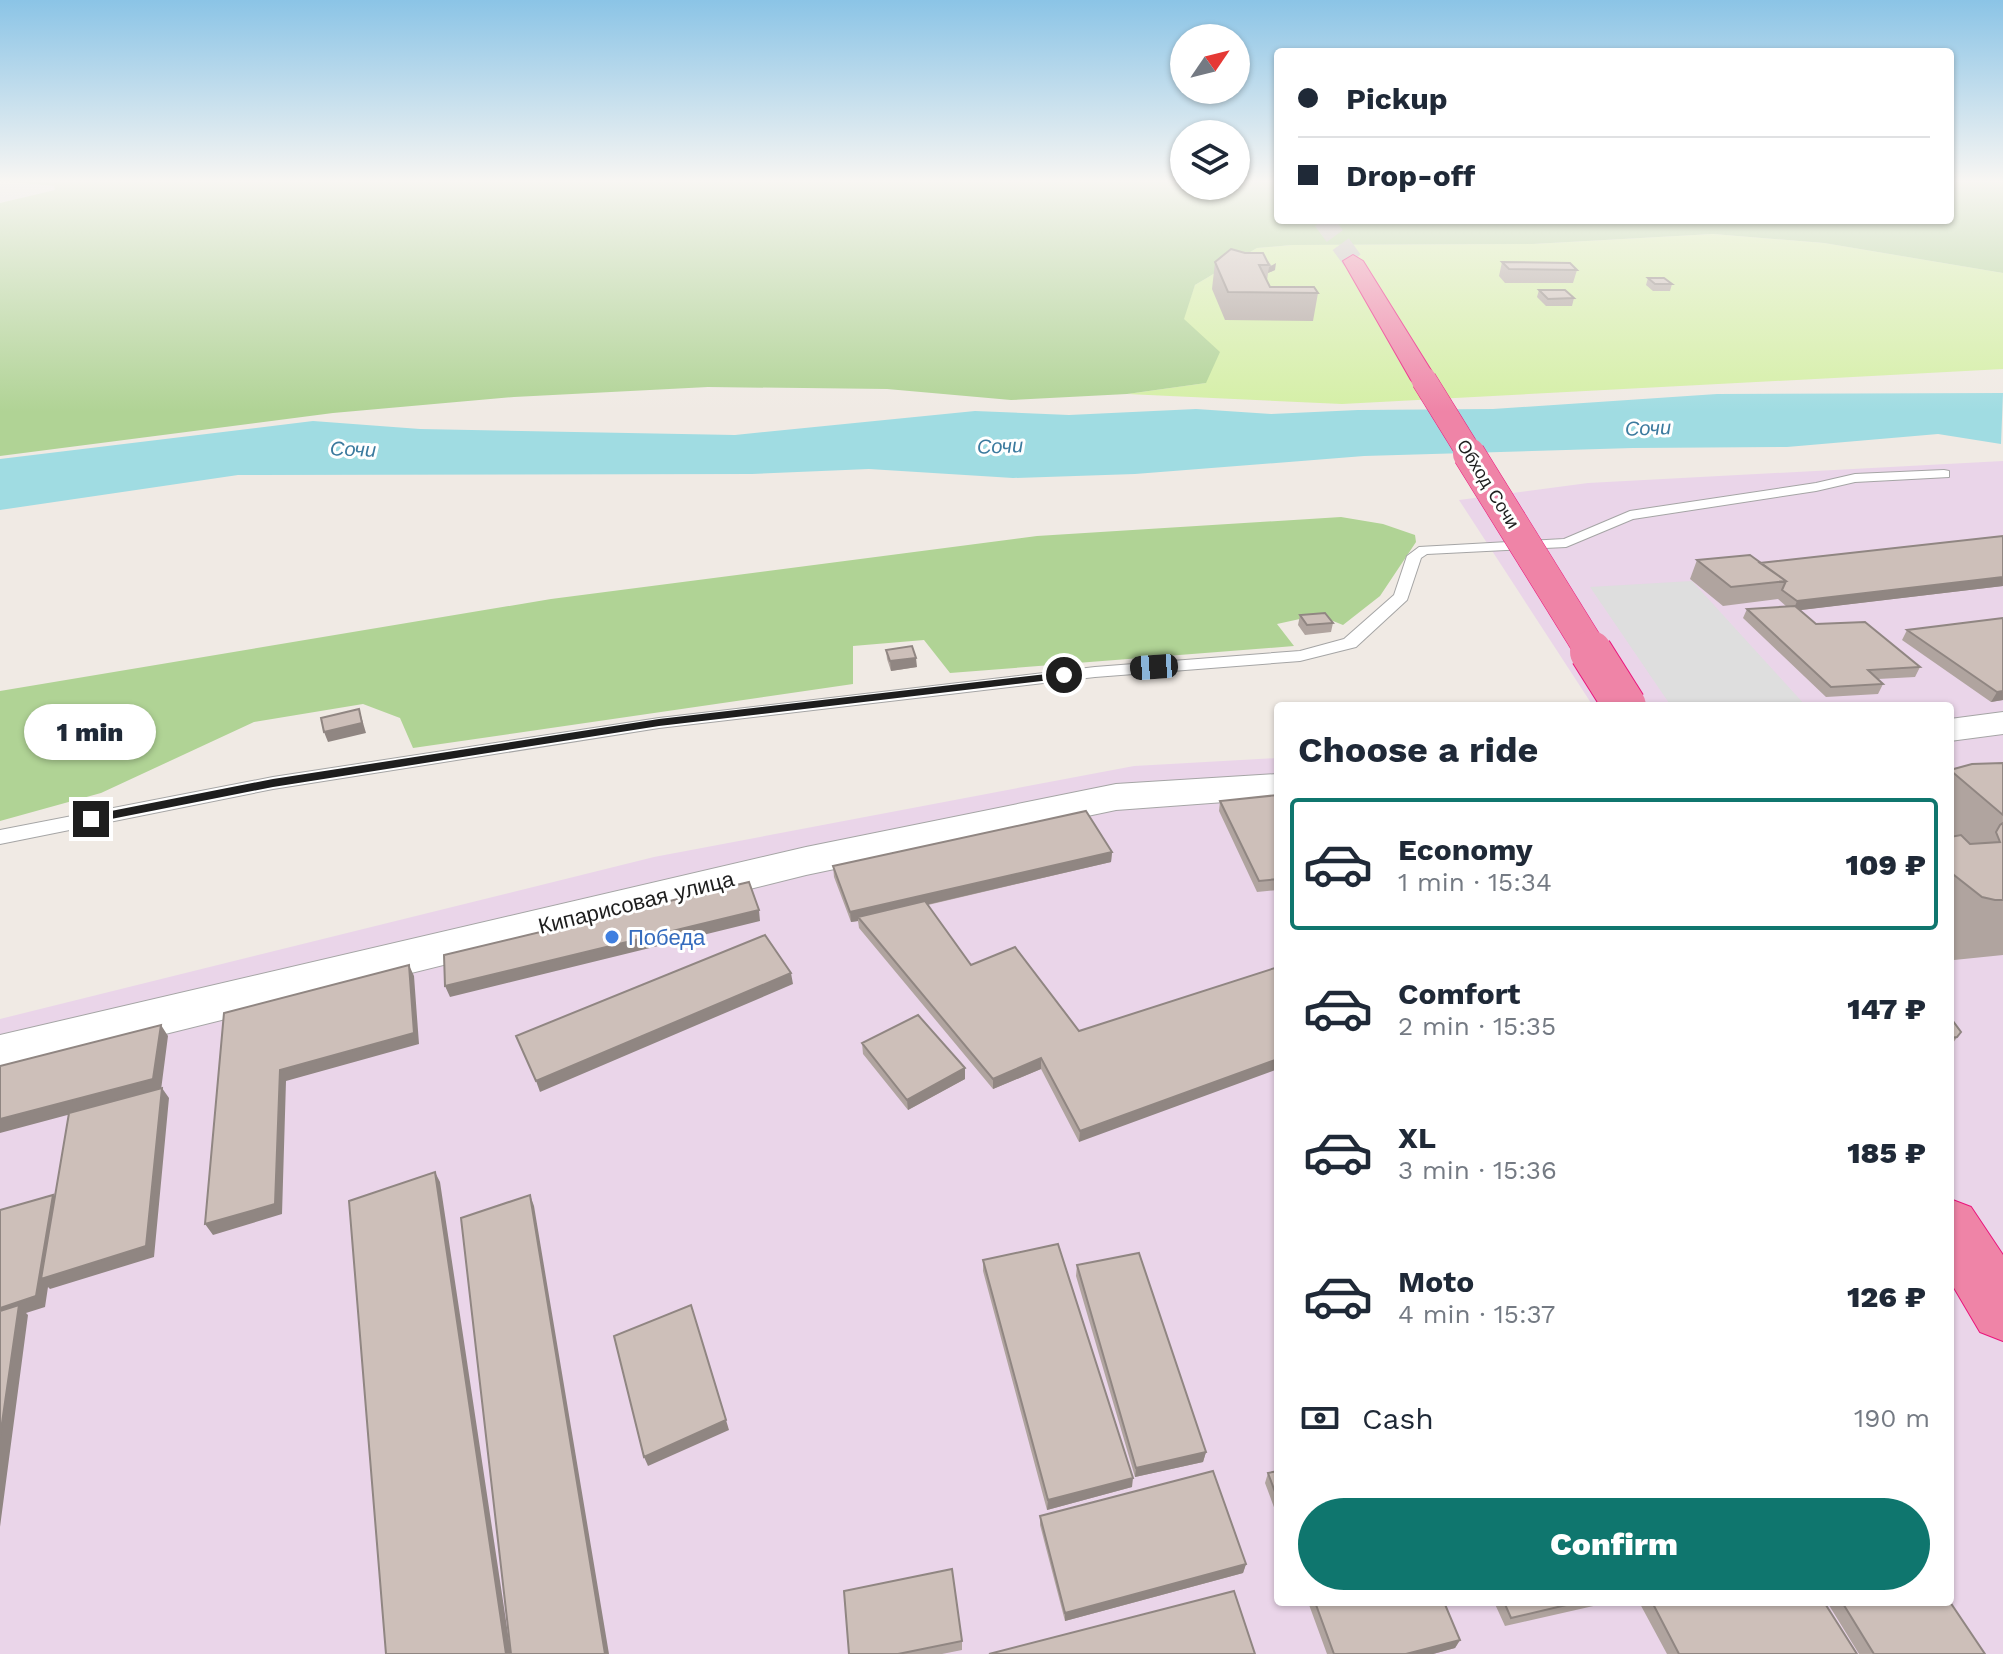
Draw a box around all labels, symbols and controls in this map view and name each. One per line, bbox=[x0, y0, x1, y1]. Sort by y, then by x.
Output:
north arrow bbox=[1170, 24, 1250, 104]
map controls bbox=[1170, 24, 1250, 200]
text: Pickup bbox=[1346, 81, 1448, 116]
button: layers bbox=[1170, 120, 1250, 200]
text: Drop-off bbox=[1346, 158, 1475, 193]
water label: Сочи bbox=[1625, 415, 1671, 441]
water label: Сочи bbox=[977, 433, 1023, 459]
street label: Обход Сочи bbox=[1453, 435, 1524, 532]
water label: Сочи bbox=[330, 436, 376, 462]
car bbox=[1129, 653, 1179, 681]
route start bbox=[1046, 657, 1082, 693]
callout: 1 min bbox=[25, 703, 157, 759]
text: 1 min bbox=[57, 717, 123, 747]
text: Choose a ride bbox=[1298, 729, 1538, 771]
route end bbox=[73, 801, 109, 837]
icon: car bbox=[1302, 828, 1374, 900]
text: Economy bbox=[1398, 832, 1533, 867]
text: 109 ₽ bbox=[1846, 847, 1926, 882]
street label: Кипарисовая улица bbox=[536, 866, 737, 939]
text: 1 min · 15:34 bbox=[1398, 867, 1552, 897]
place label: Победа bbox=[628, 925, 706, 950]
marker: Победа bbox=[603, 928, 621, 946]
icon: car bbox=[1302, 972, 1374, 1044]
text: Comfort bbox=[1398, 976, 1520, 1011]
text: 147 ₽ bbox=[1847, 991, 1926, 1026]
text: 2 min · 15:35 bbox=[1398, 1011, 1556, 1041]
icon: car bbox=[1302, 1116, 1374, 1188]
text: XL bbox=[1398, 1120, 1436, 1155]
text: 185 ₽ bbox=[1847, 1135, 1926, 1170]
text: 3 min · 15:36 bbox=[1398, 1155, 1557, 1185]
icon: car bbox=[1302, 1260, 1374, 1332]
text: Moto bbox=[1398, 1264, 1474, 1299]
text: 126 ₽ bbox=[1847, 1279, 1926, 1314]
text: 4 min · 15:37 bbox=[1398, 1299, 1555, 1329]
icon: cash bbox=[1298, 1396, 1342, 1440]
text: Cash bbox=[1362, 1401, 1434, 1436]
text: 190 m bbox=[1854, 1403, 1930, 1433]
button: Confirm bbox=[1298, 1498, 1930, 1590]

